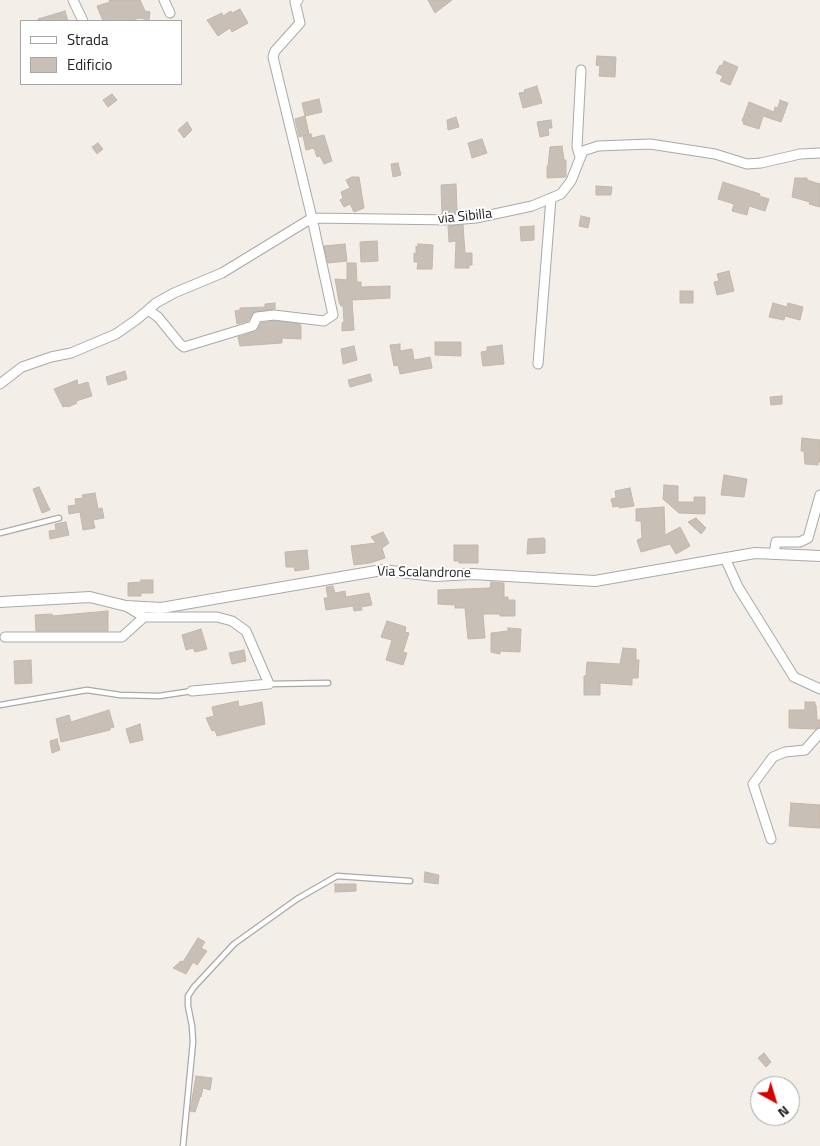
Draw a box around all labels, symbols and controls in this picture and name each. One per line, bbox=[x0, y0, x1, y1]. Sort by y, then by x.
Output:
legend bbox=[20, 20, 182, 85]
text: Strada bbox=[67, 28, 108, 51]
text: Edificio bbox=[67, 53, 112, 76]
street label: via Sibilla bbox=[437, 206, 493, 228]
street label: Via Scalandrone bbox=[377, 564, 471, 582]
north arrow bbox=[750, 1076, 800, 1126]
text: N bbox=[774, 1101, 795, 1123]

